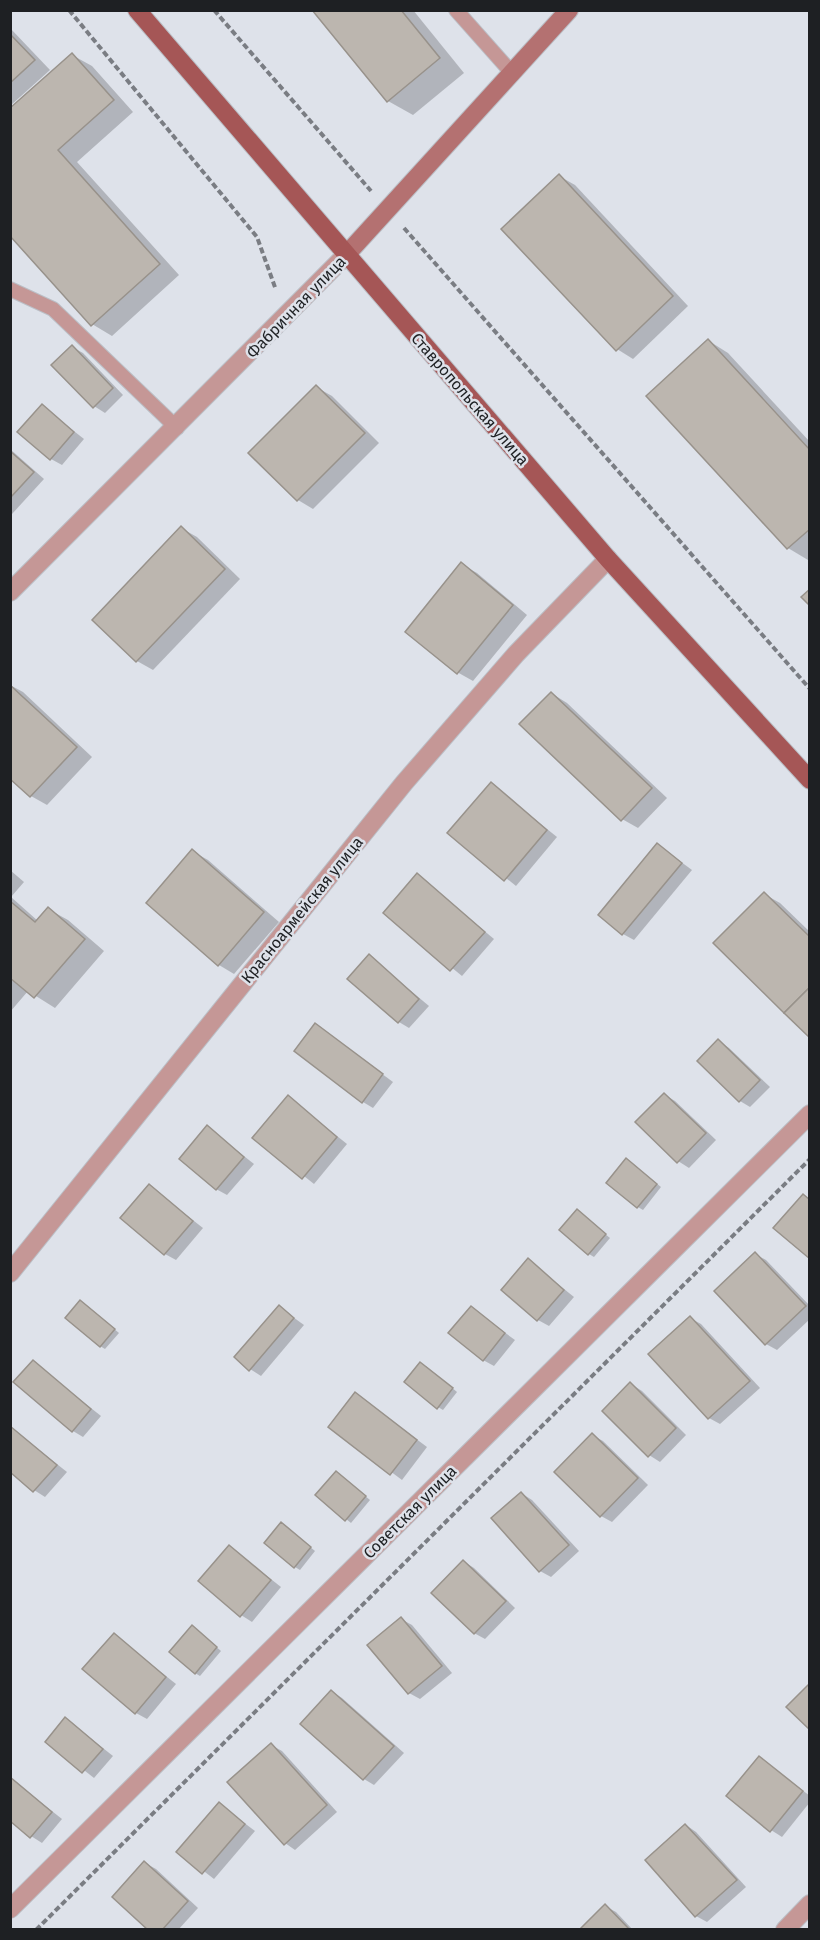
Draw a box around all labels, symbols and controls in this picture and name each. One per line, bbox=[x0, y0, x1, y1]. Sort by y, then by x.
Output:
street label: Фабричная улица bbox=[242, 252, 350, 362]
street label: Ставропольская улица bbox=[407, 329, 533, 469]
street label: Красноармейская улица bbox=[237, 833, 367, 987]
street label: Советская улица bbox=[359, 1461, 461, 1563]

